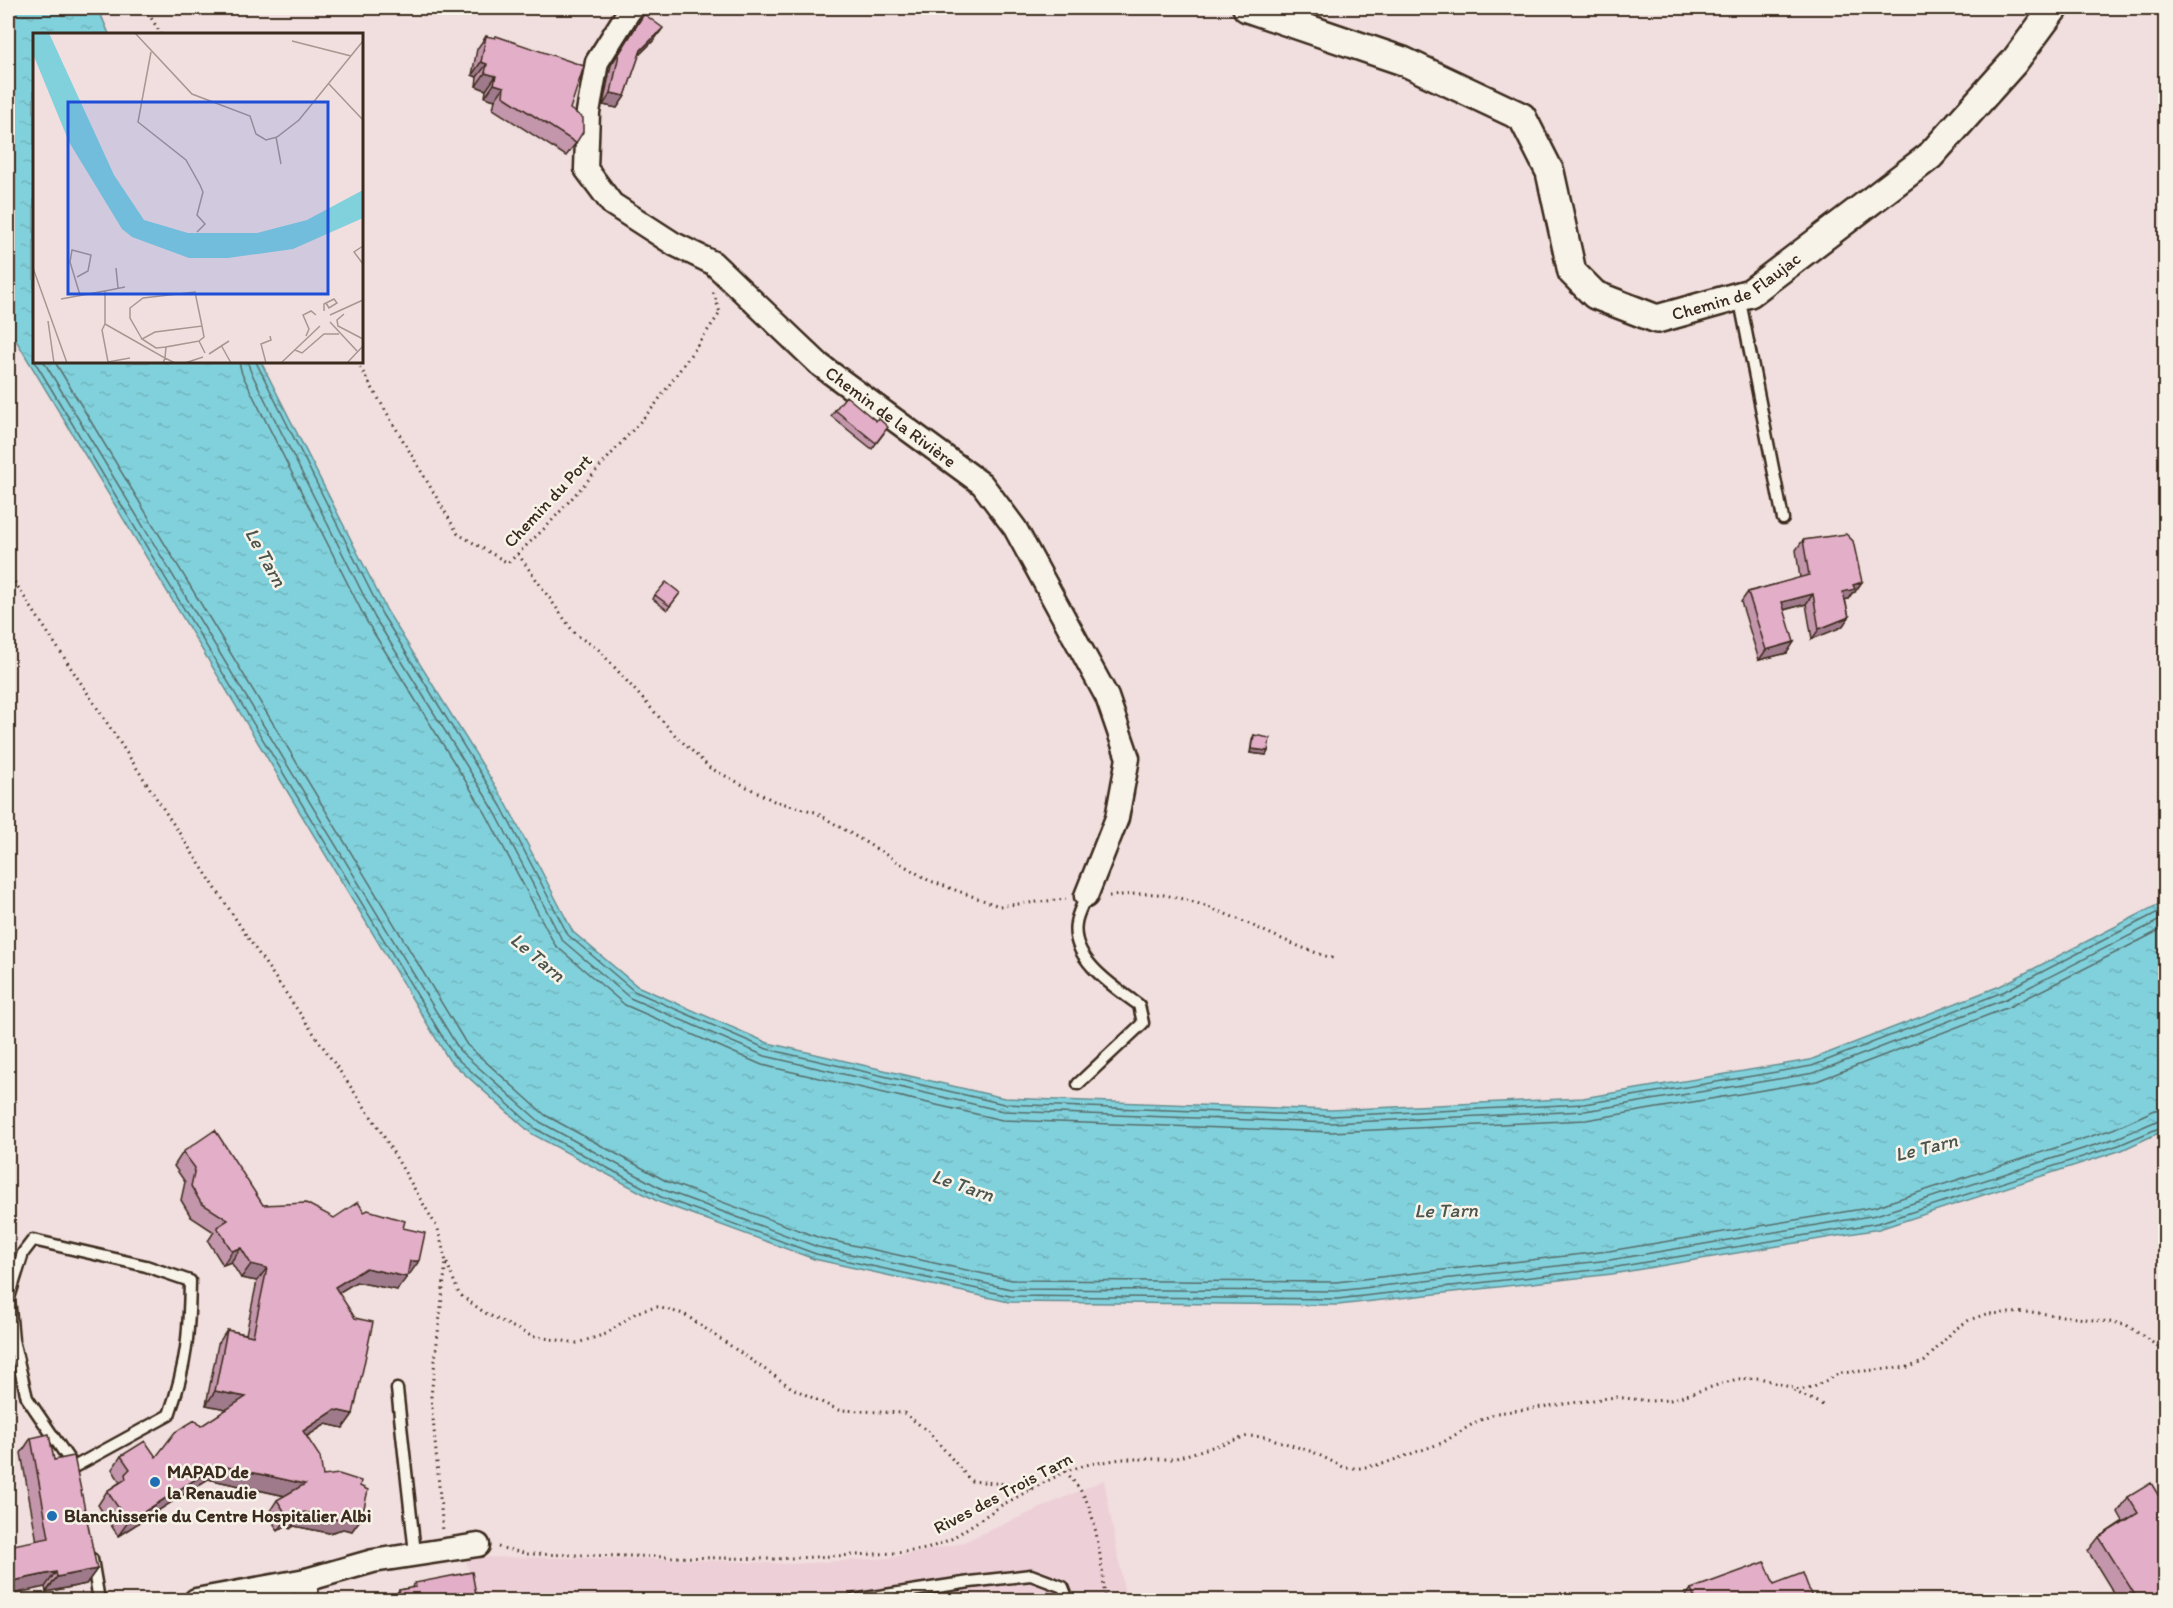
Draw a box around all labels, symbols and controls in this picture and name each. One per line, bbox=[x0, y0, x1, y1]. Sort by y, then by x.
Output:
inset map bbox=[33, 33, 363, 363]
street label: Chemin de Flaujac bbox=[1669, 247, 1805, 325]
street label: Chemin de la Rivière bbox=[821, 362, 961, 472]
street label: Chemin du Port bbox=[499, 450, 597, 552]
water label: Le Tarn bbox=[240, 523, 292, 591]
water label: Le Tarn bbox=[506, 927, 570, 987]
water label: Le Tarn bbox=[1892, 1128, 1960, 1166]
water label: Le Tarn bbox=[929, 1163, 997, 1207]
water label: Le Tarn bbox=[1414, 1197, 1478, 1223]
street label: Rives des Trois Tarn bbox=[930, 1447, 1076, 1539]
place label: MAPAD de la Renaudie bbox=[167, 1461, 257, 1504]
marker: MAPAD de la Renaudie bbox=[148, 1475, 162, 1489]
place label: Blanchisserie du Centre Hospitalier Albi bbox=[64, 1505, 371, 1527]
marker: Blanchisserie du Centre Hospitalier Albi bbox=[45, 1509, 59, 1523]

